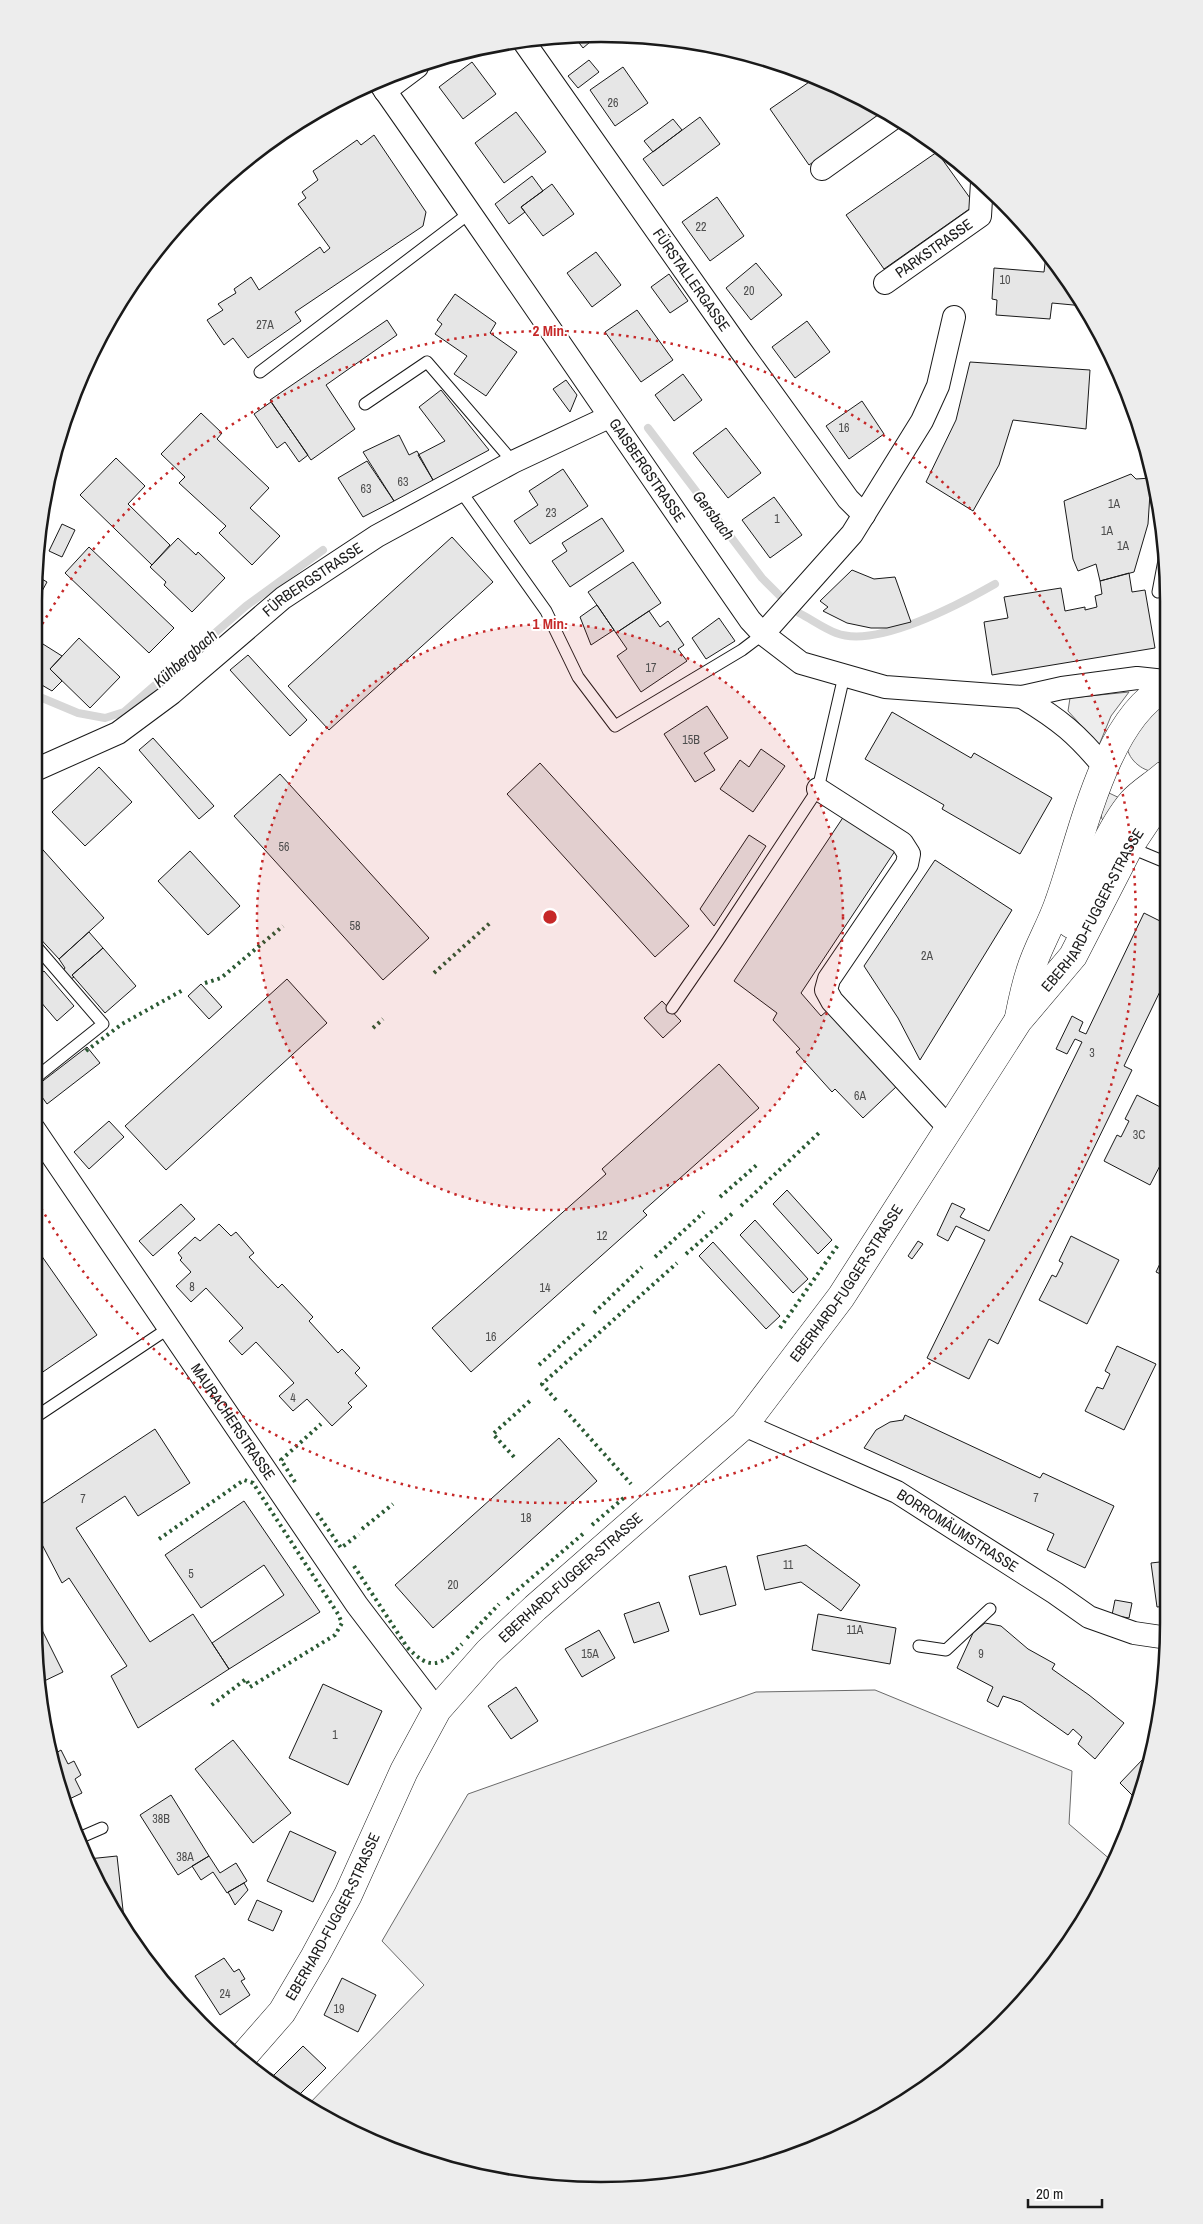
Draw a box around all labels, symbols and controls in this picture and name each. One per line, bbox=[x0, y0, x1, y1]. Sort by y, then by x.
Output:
house number: 26 bbox=[608, 95, 618, 111]
street label: PARKSTRASSE bbox=[891, 213, 977, 283]
house number: 22 bbox=[696, 219, 706, 235]
street label: FÜRSTALLERGASSE bbox=[648, 224, 735, 336]
house number: 10 bbox=[1000, 272, 1010, 288]
house number: 20 bbox=[744, 283, 754, 299]
house number: 27A bbox=[256, 317, 274, 333]
text: 2 Min. bbox=[533, 320, 567, 341]
street label: GAISBERGSTRASSE bbox=[604, 414, 691, 526]
house number: 16 bbox=[839, 420, 849, 436]
house number: 63 bbox=[398, 474, 408, 490]
house number: 63 bbox=[361, 481, 371, 497]
water label: Gersbach bbox=[688, 486, 740, 544]
house number: 1A bbox=[1108, 496, 1120, 512]
house number: 23 bbox=[546, 505, 556, 521]
house number: 1 bbox=[774, 511, 780, 527]
house number: 1A bbox=[1101, 523, 1113, 539]
street label: FÜRBERGSTRASSE bbox=[258, 537, 367, 621]
house number: 1A bbox=[1117, 538, 1129, 554]
text: 1 Min. bbox=[533, 613, 567, 634]
water label: Kühbergbach bbox=[148, 624, 222, 692]
house number: 17 bbox=[646, 660, 657, 676]
house number: 15B bbox=[682, 732, 700, 748]
street label: EBERHARD-FUGGER-STRASSE bbox=[1036, 824, 1149, 996]
house number: 56 bbox=[279, 839, 289, 855]
centre of rings bbox=[541, 908, 559, 926]
house number: 58 bbox=[350, 918, 360, 934]
house number: 2A bbox=[921, 948, 933, 964]
house number: 3 bbox=[1089, 1045, 1095, 1061]
house number: 6A bbox=[854, 1088, 866, 1104]
house number: 3C bbox=[1133, 1127, 1145, 1143]
street label: EBERHARD-FUGGER-STRASSE bbox=[785, 1200, 908, 1366]
house number: 12 bbox=[597, 1228, 607, 1244]
house number: 8 bbox=[189, 1279, 195, 1295]
house number: 14 bbox=[540, 1280, 551, 1296]
house number: 16 bbox=[486, 1329, 496, 1345]
street label: MAURACHERSTRASSE bbox=[186, 1359, 280, 1484]
house number: 4 bbox=[290, 1390, 296, 1406]
street label: BORROMÄUMSTRASSE bbox=[893, 1484, 1023, 1577]
house number: 7 bbox=[1033, 1490, 1039, 1506]
house number: 7 bbox=[80, 1491, 86, 1507]
street label: EBERHARD-FUGGER-STRASSE bbox=[493, 1507, 647, 1647]
house number: 18 bbox=[521, 1510, 531, 1526]
house number: 11 bbox=[783, 1557, 794, 1573]
house number: 5 bbox=[188, 1566, 194, 1582]
house number: 20 bbox=[448, 1577, 458, 1593]
house number: 11A bbox=[847, 1622, 864, 1638]
house number: 15A bbox=[581, 1646, 599, 1662]
house number: 9 bbox=[978, 1646, 984, 1662]
house number: 1 bbox=[332, 1727, 338, 1743]
house number: 38B bbox=[152, 1811, 170, 1827]
street label: EBERHARD-FUGGER-STRASSE bbox=[280, 1829, 385, 2004]
house number: 38A bbox=[176, 1849, 194, 1865]
house number: 24 bbox=[220, 1986, 231, 2002]
house number: 19 bbox=[334, 2001, 344, 2017]
scale bar bbox=[1028, 2176, 1102, 2208]
text: 20 m bbox=[1036, 2183, 1063, 2204]

